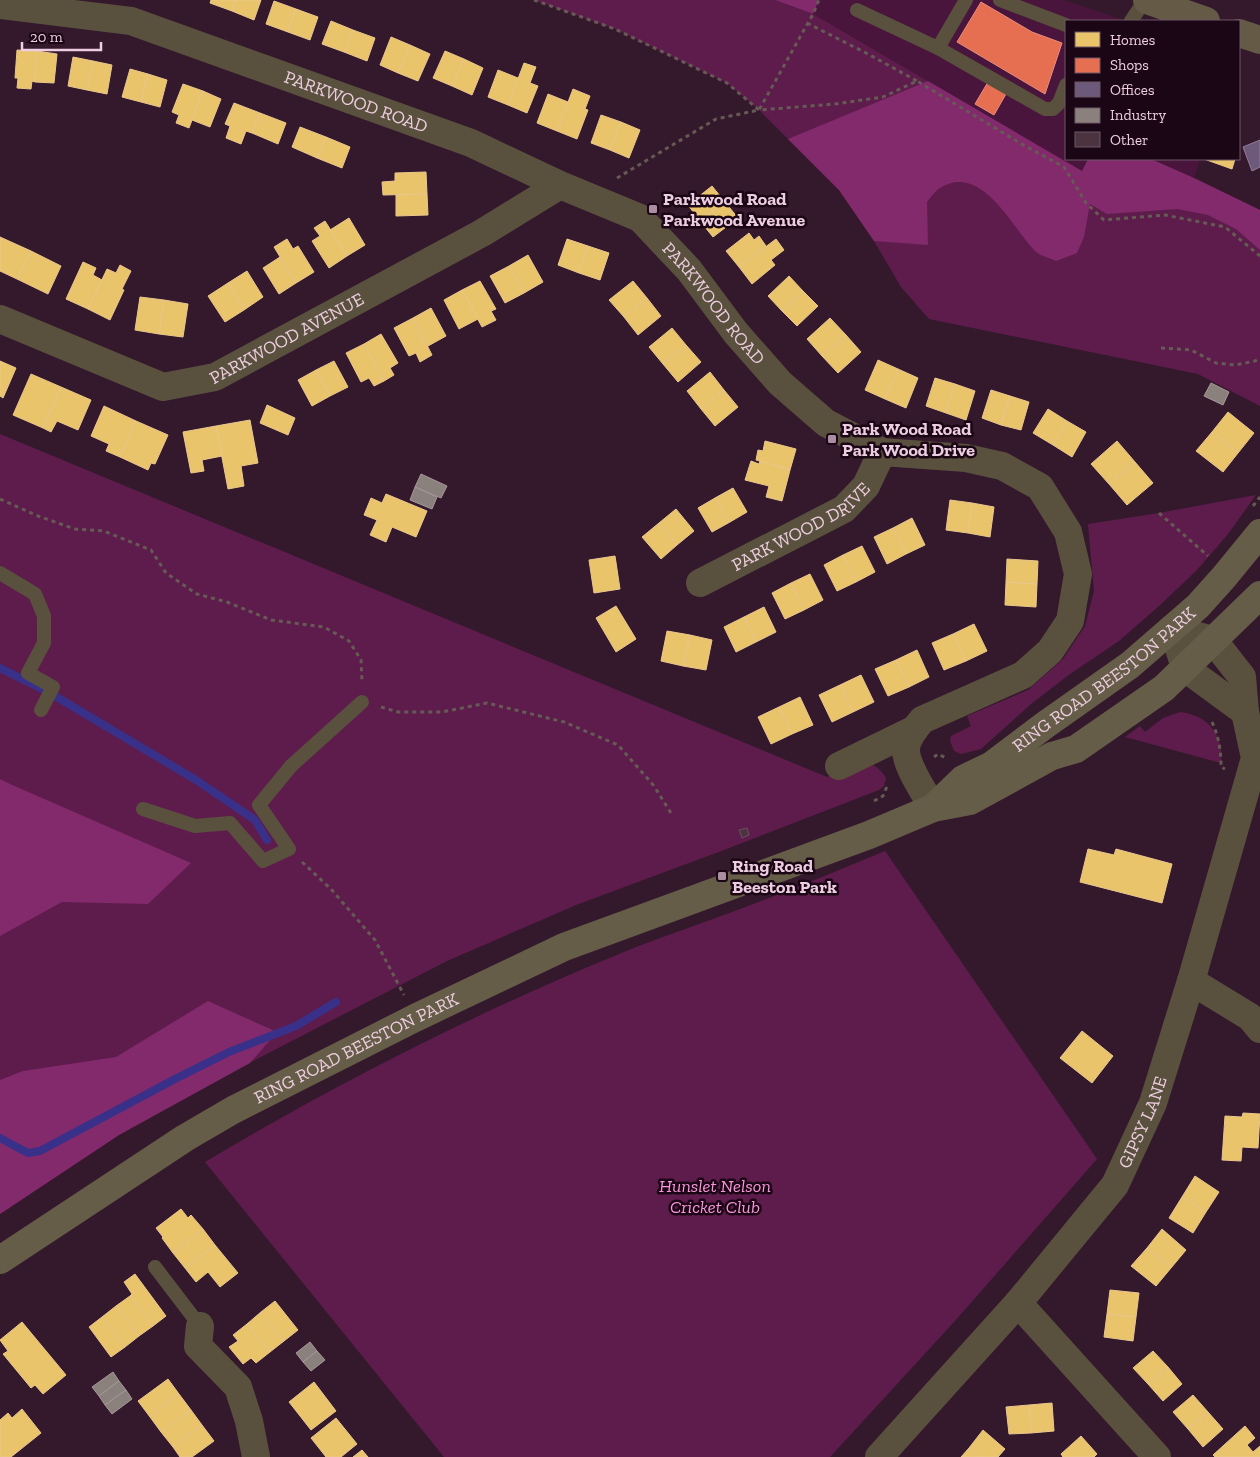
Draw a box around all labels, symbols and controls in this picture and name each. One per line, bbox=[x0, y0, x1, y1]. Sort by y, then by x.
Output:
scale bar bbox=[22, 20, 101, 52]
legend bbox=[1065, 20, 1240, 160]
text: 20 m bbox=[30, 28, 63, 46]
text: Homes bbox=[1110, 31, 1155, 49]
text: Shops bbox=[1110, 56, 1149, 74]
street label: PARKWOOD ROAD bbox=[281, 66, 431, 138]
text: Offices bbox=[1110, 81, 1154, 99]
text: Industry bbox=[1110, 106, 1167, 124]
text: Other bbox=[1110, 131, 1148, 149]
place label: Parkwood Road Parkwood Avenue bbox=[663, 188, 805, 231]
marker: Parkwood Road Parkwood Avenue bbox=[647, 203, 659, 215]
street label: PARKWOOD ROAD bbox=[658, 238, 770, 369]
street label: PARKWOOD AVENUE bbox=[206, 288, 368, 389]
place label: Park Wood Road Park Wood Drive bbox=[842, 418, 975, 461]
marker: Park Wood Road Park Wood Drive bbox=[826, 433, 838, 445]
street label: PARK WOOD DRIVE bbox=[728, 477, 875, 576]
street label: RING ROAD BEESTON PARK bbox=[1008, 602, 1200, 757]
place label: Ring Road Beeston Park bbox=[732, 855, 837, 898]
marker: Ring Road Beeston Park bbox=[716, 870, 728, 882]
street label: RING ROAD BEESTON PARK bbox=[250, 988, 462, 1108]
street label: GIPSY LANE bbox=[1113, 1073, 1172, 1172]
park label: Hunslet Nelson Cricket Club bbox=[659, 1175, 771, 1218]

